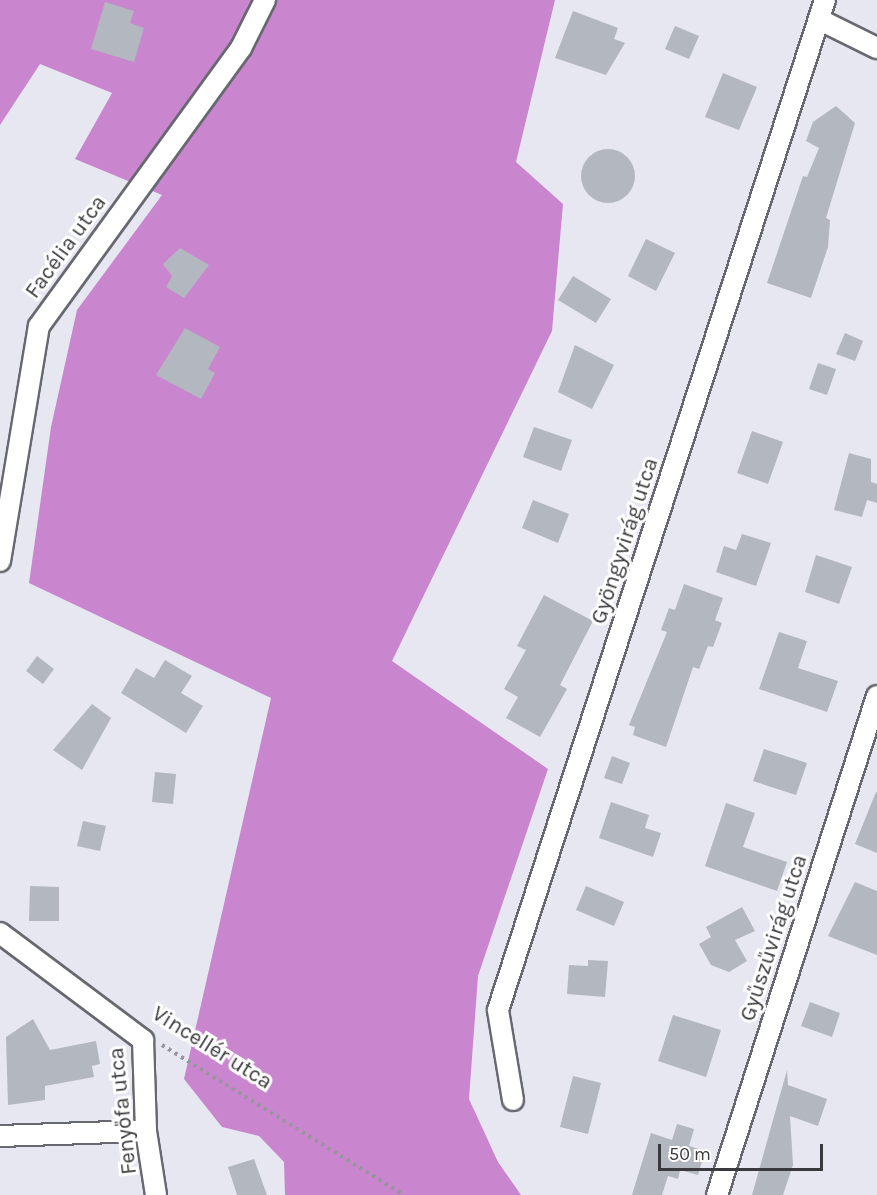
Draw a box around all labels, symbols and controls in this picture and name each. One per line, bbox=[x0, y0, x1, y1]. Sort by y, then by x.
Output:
street label: Facélia utca bbox=[20, 190, 112, 304]
street label: Gyöngyvirág utca bbox=[586, 455, 664, 627]
street label: Gyűszűvirág utca bbox=[735, 851, 813, 1025]
street label: Vincellér utca bbox=[147, 1001, 277, 1095]
street label: Fenyőfa utca bbox=[103, 1046, 143, 1176]
scale bar bbox=[661, 1132, 826, 1170]
text: 50 m bbox=[669, 1143, 711, 1165]

